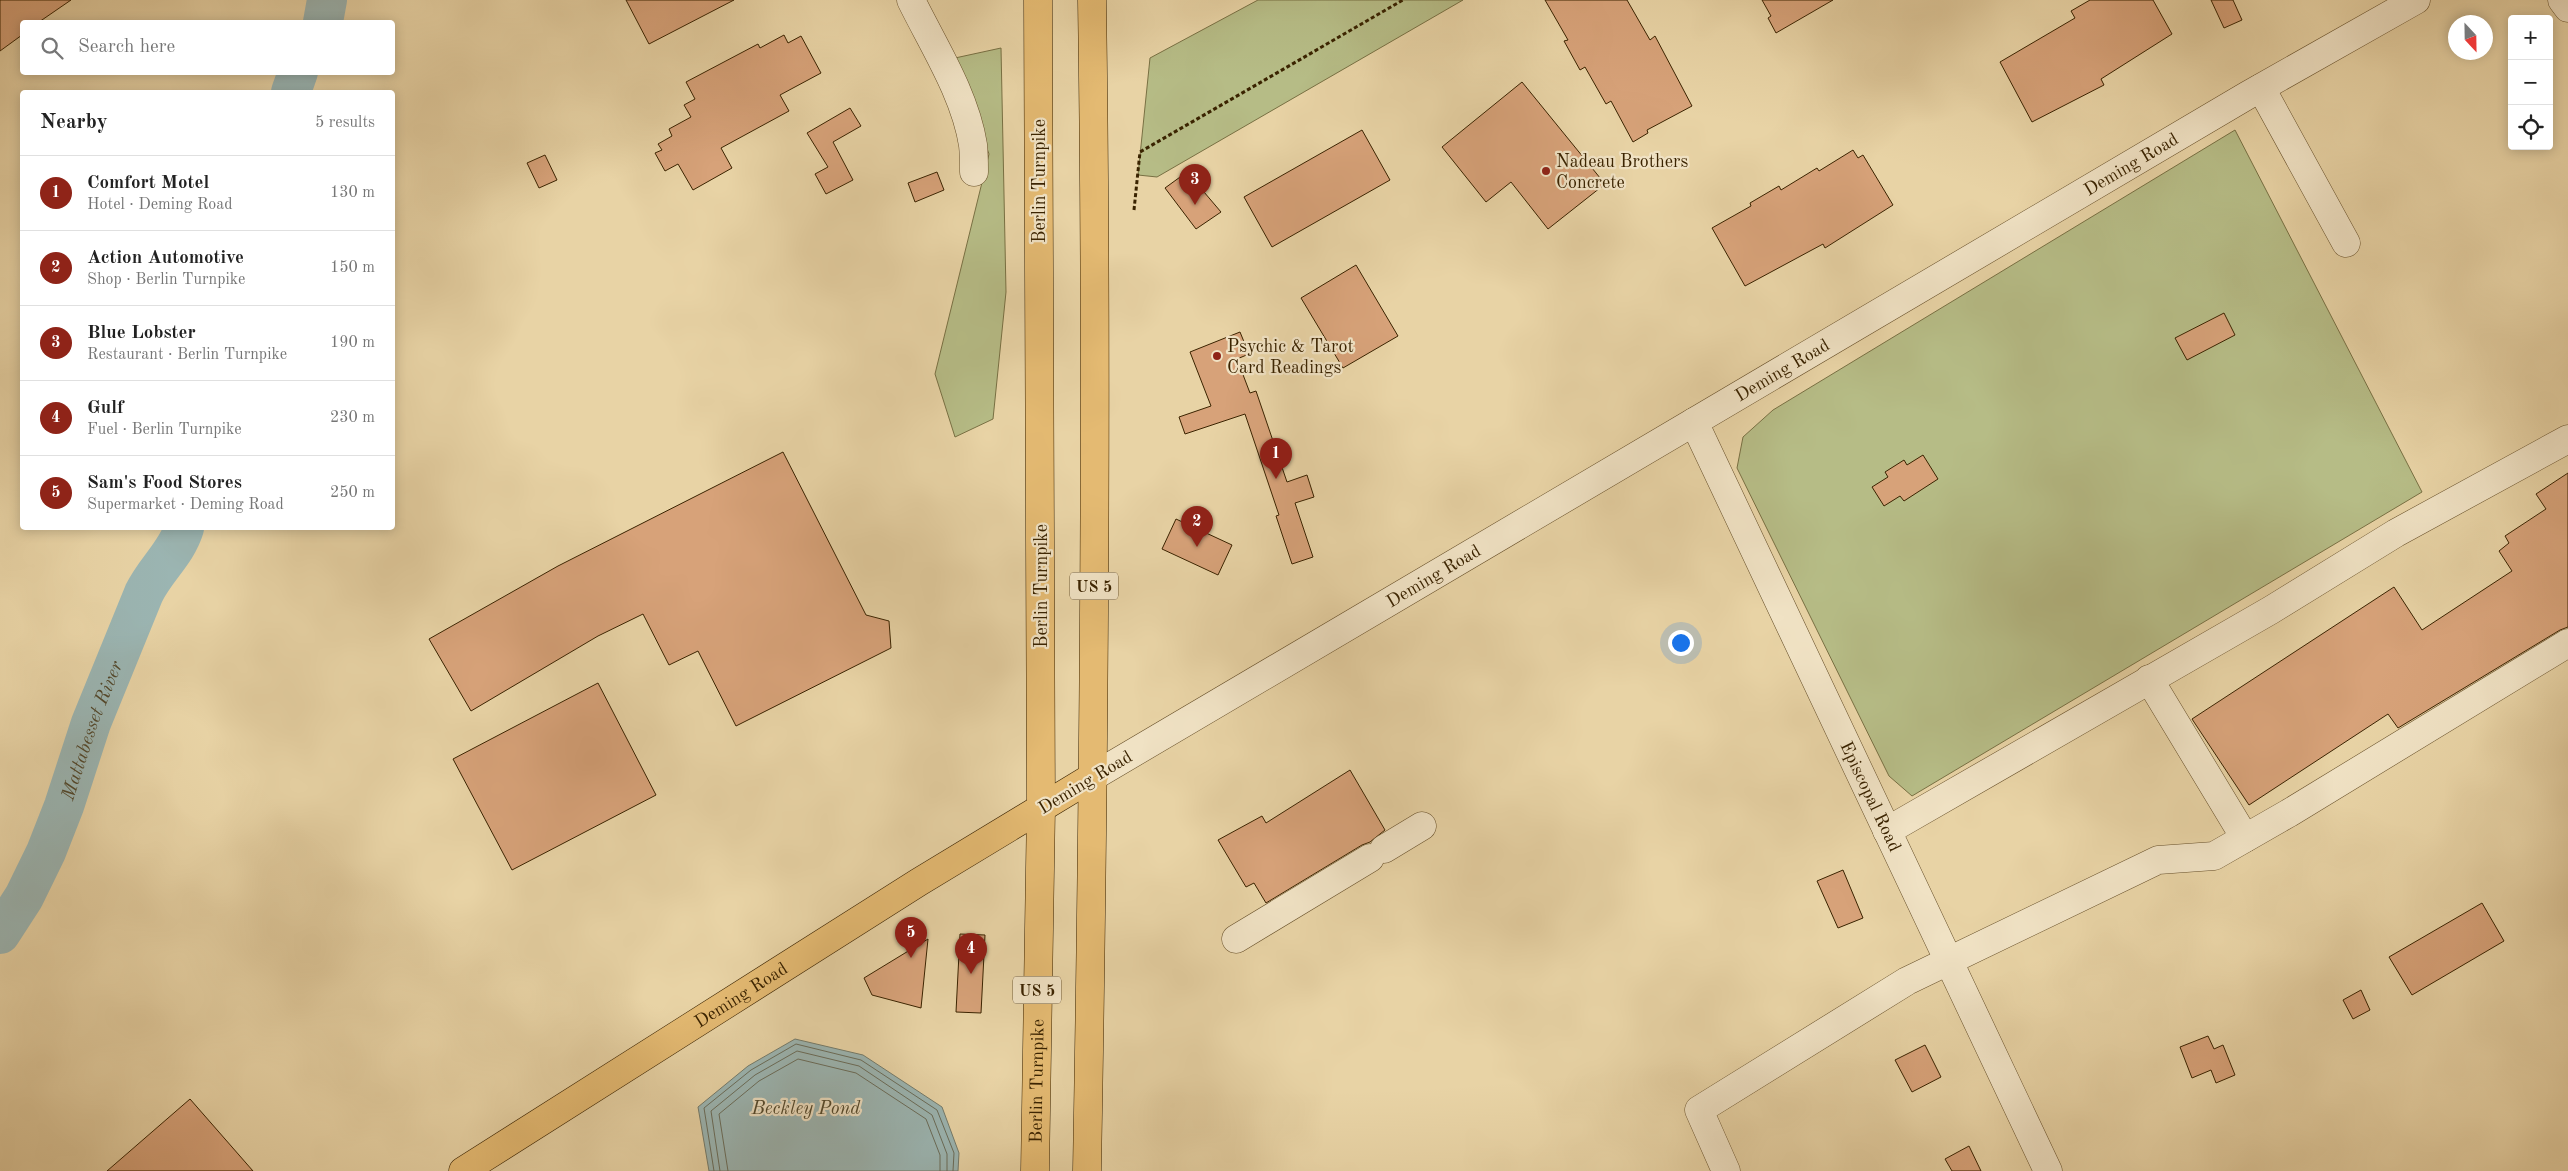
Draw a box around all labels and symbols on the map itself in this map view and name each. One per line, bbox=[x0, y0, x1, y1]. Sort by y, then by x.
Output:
north arrow bbox=[2448, 15, 2493, 60]
street label: Berlin Turnpike bbox=[1031, 119, 1049, 243]
street label: Deming Road bbox=[2081, 130, 2182, 200]
place label: Nadeau Brothers Concrete bbox=[1556, 153, 1688, 192]
pin: 3 bbox=[1179, 164, 1211, 205]
marker: Nadeau Brothers Concrete bbox=[1540, 165, 1552, 177]
street label: Deming Road bbox=[1732, 336, 1833, 406]
place label: Psychic & Tarot Card Readings bbox=[1227, 338, 1354, 377]
marker: Psychic & Tarot Card Readings bbox=[1211, 350, 1223, 362]
pin: 1 bbox=[1260, 438, 1292, 479]
pin: 2 bbox=[1181, 506, 1213, 547]
street label: Berlin Turnpike bbox=[1033, 524, 1051, 648]
street label: Deming Road bbox=[1384, 542, 1484, 611]
road number: US 5 bbox=[1070, 572, 1118, 600]
your location bbox=[1668, 630, 1694, 656]
water label: Mattabesset River bbox=[59, 658, 128, 804]
street label: Episcopal Road bbox=[1836, 739, 1904, 855]
street label: Deming Road bbox=[1035, 748, 1136, 818]
pin: 5 bbox=[895, 917, 927, 958]
pin: 4 bbox=[955, 933, 987, 974]
street label: Deming Road bbox=[692, 960, 791, 1032]
road number: US 5 bbox=[1013, 976, 1061, 1004]
street label: Berlin Turnpike bbox=[1027, 1019, 1048, 1143]
water label: Beckley Pond bbox=[751, 1100, 861, 1119]

